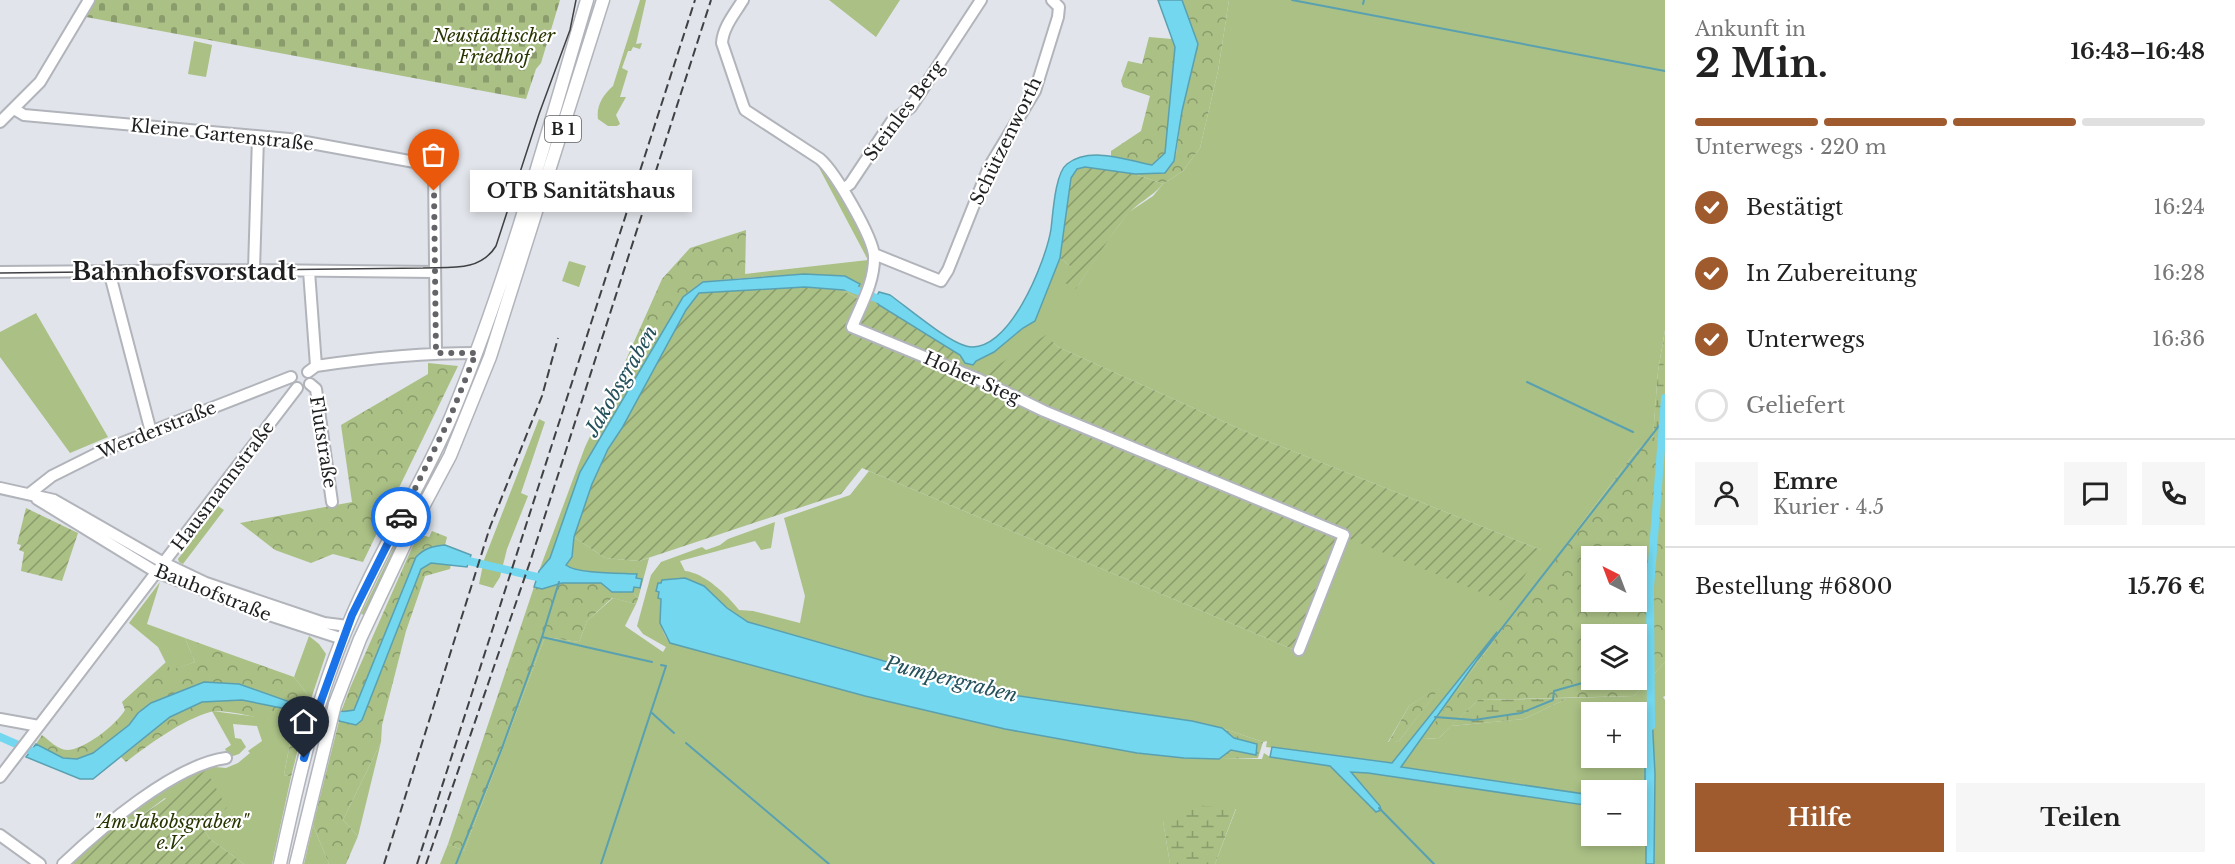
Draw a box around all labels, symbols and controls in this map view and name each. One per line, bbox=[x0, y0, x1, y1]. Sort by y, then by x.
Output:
text: Ankunft in bbox=[1695, 17, 1806, 41]
park label: Neustädtischer Friedhof bbox=[432, 25, 556, 68]
text: 16:43–16:48 bbox=[2070, 38, 2205, 65]
text: 2 Min. bbox=[1695, 39, 1828, 88]
street label: Steinles Berg bbox=[859, 56, 949, 166]
street label: Schützenworth bbox=[966, 74, 1046, 208]
street label: Kleine Gartenstraße bbox=[129, 114, 315, 156]
road number: B 1 bbox=[545, 116, 581, 142]
pin bbox=[408, 129, 459, 191]
text: Unterwegs · 220 m bbox=[1695, 135, 1886, 159]
icon: bag bbox=[417, 138, 450, 171]
callout: OTB Sanitätshaus bbox=[470, 170, 692, 212]
text: OTB Sanitätshaus bbox=[487, 179, 675, 203]
icon: check bbox=[1695, 191, 1728, 224]
text: Bestätigt bbox=[1746, 194, 1843, 221]
text: 16:24 bbox=[2154, 195, 2205, 219]
district label: Bahnhofsvorstadt bbox=[72, 257, 297, 286]
icon: check bbox=[1695, 257, 1728, 290]
text: In Zubereitung bbox=[1746, 260, 1917, 287]
text: 16:28 bbox=[2153, 261, 2205, 285]
water label: Jakobsgraben bbox=[579, 321, 662, 442]
icon: check bbox=[1695, 323, 1728, 356]
text: Unterwegs bbox=[1746, 326, 1865, 353]
text: 16:36 bbox=[2152, 327, 2205, 351]
street label: Hoher Steg bbox=[920, 347, 1024, 409]
text: Geliefert bbox=[1746, 392, 1845, 419]
street label: Flutstraße bbox=[305, 394, 341, 490]
street label: Werderstraße bbox=[94, 396, 219, 464]
street label: Hausmannstraße bbox=[167, 417, 279, 555]
button: person bbox=[1695, 462, 1758, 525]
button: chat bbox=[2064, 462, 2127, 525]
button: phone bbox=[2142, 462, 2205, 525]
text: Emre bbox=[1773, 468, 1838, 495]
courier bbox=[371, 487, 431, 547]
text: Kurier · 4.5 bbox=[1773, 495, 1884, 519]
icon: car bbox=[385, 501, 418, 534]
north arrow bbox=[1581, 546, 1647, 612]
map controls bbox=[1581, 546, 1647, 846]
street label: Bauhofstraße bbox=[152, 560, 274, 626]
text: Bestellung #6800 bbox=[1695, 573, 1892, 600]
text: 15.76 € bbox=[2128, 573, 2205, 600]
button: layers bbox=[1581, 624, 1647, 690]
water label: Pumpergraben bbox=[881, 651, 1020, 707]
pin bbox=[278, 696, 329, 758]
button: + bbox=[1581, 702, 1647, 768]
icon: home bbox=[287, 705, 320, 738]
button: − bbox=[1581, 780, 1647, 846]
button: Hilfe bbox=[1695, 783, 1944, 852]
button: Teilen bbox=[1956, 783, 2205, 852]
park label: "Am Jakobsgraben" e.V. bbox=[94, 811, 250, 854]

